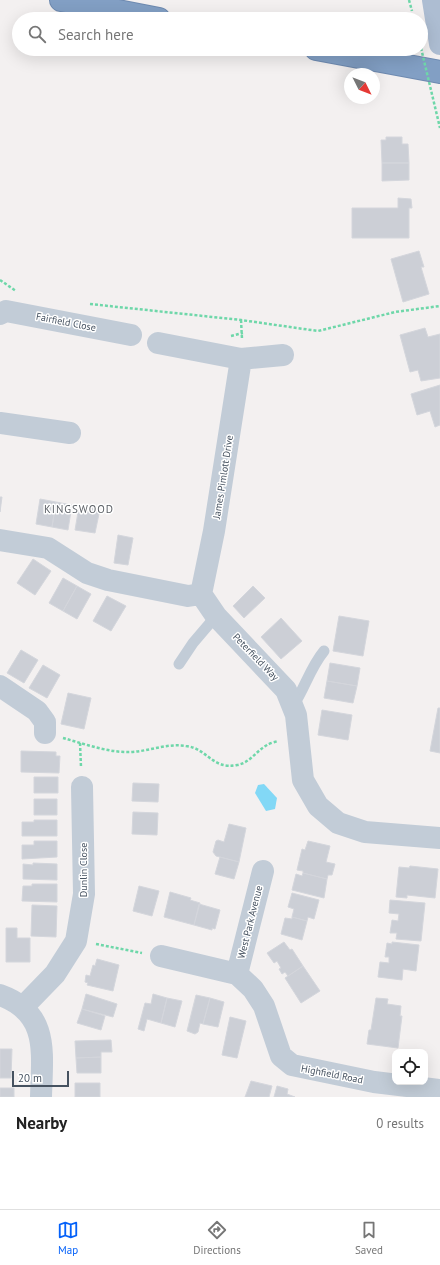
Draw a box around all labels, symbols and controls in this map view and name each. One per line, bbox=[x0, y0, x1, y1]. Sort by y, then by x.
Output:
search box bbox=[12, 12, 428, 56]
icon: search bbox=[26, 23, 48, 45]
text: Search here bbox=[58, 25, 134, 44]
north arrow bbox=[344, 68, 380, 104]
street label: Fairfield Close bbox=[35, 310, 97, 334]
street label: James Pimlott Drive bbox=[210, 434, 236, 521]
district label: KINGSWOOD bbox=[44, 502, 114, 516]
street label: Peterfield Way bbox=[230, 631, 282, 684]
street label: Dunlin Close bbox=[77, 843, 90, 897]
street label: West Park Avenue bbox=[235, 884, 265, 960]
map controls bbox=[392, 1049, 428, 1085]
button: locate bbox=[392, 1049, 428, 1085]
street label: Highfield Road bbox=[300, 1062, 364, 1086]
scale bar bbox=[12, 1069, 69, 1088]
text: 20 m bbox=[18, 1071, 42, 1085]
text: Nearby bbox=[16, 1112, 67, 1134]
text: 0 results bbox=[376, 1115, 424, 1132]
tab: Map bbox=[57, 1219, 79, 1257]
tab: Directions bbox=[193, 1219, 241, 1257]
tab: Saved bbox=[355, 1219, 383, 1257]

